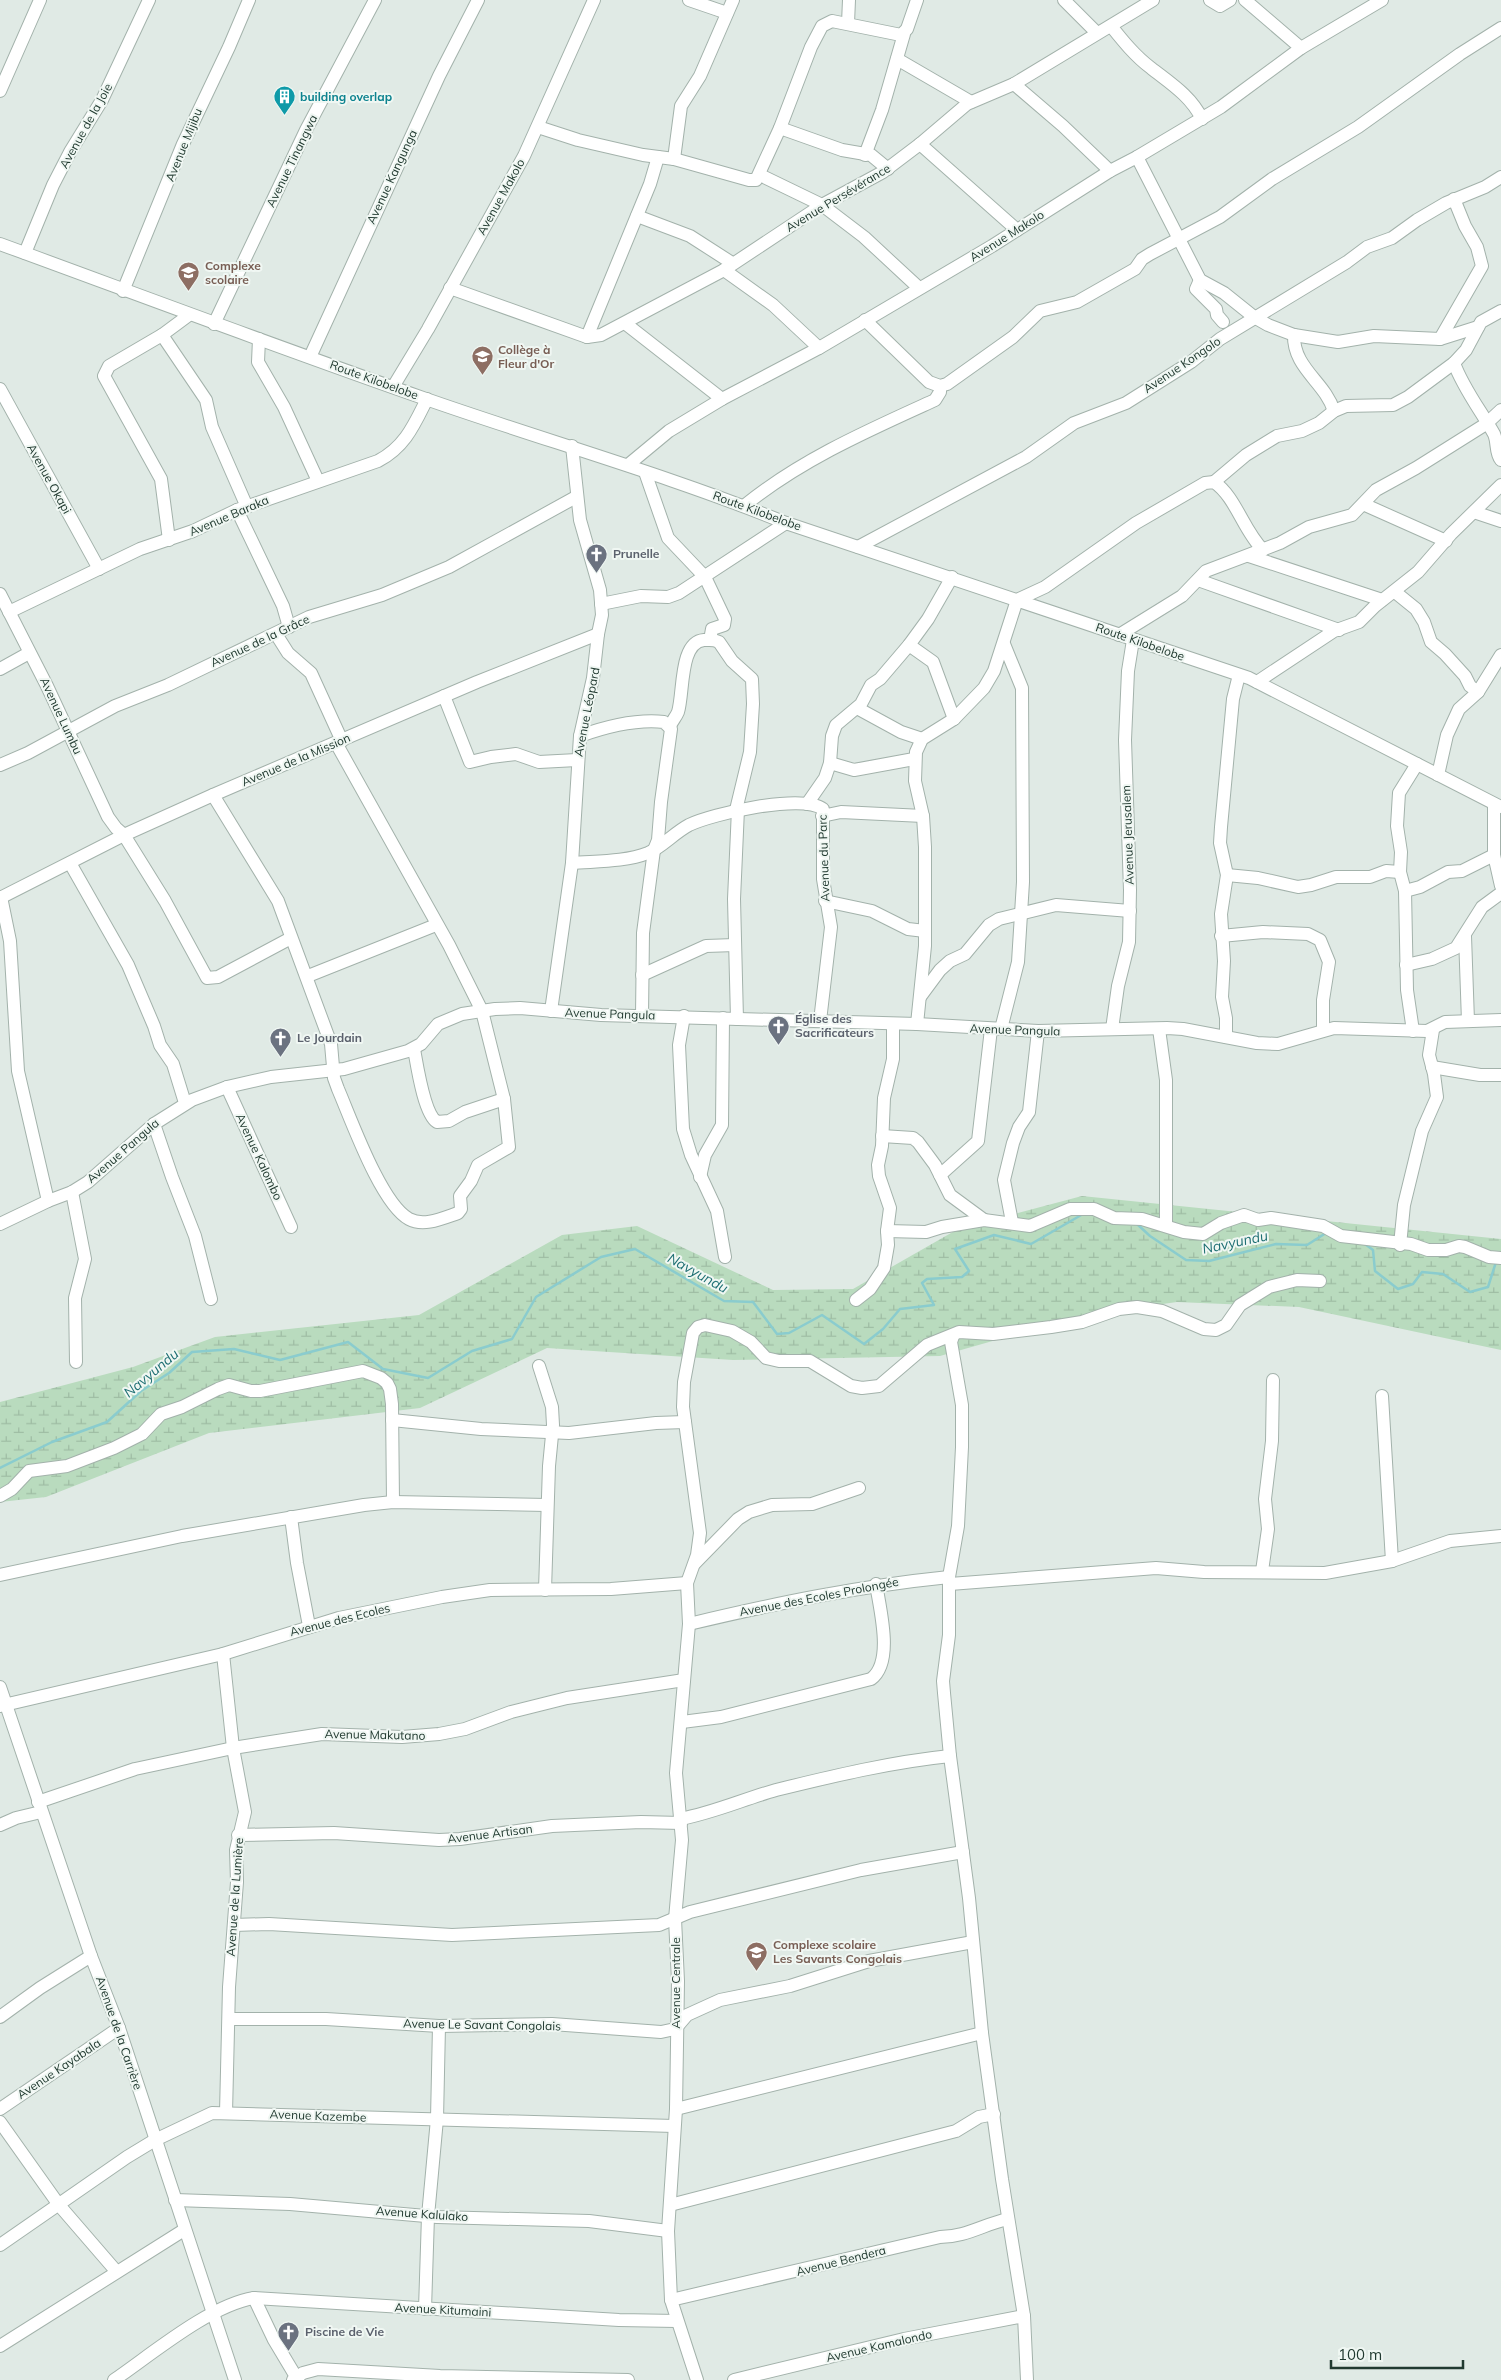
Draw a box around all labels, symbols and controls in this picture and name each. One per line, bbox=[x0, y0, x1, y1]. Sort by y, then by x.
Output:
street label: Avenue de la Joie bbox=[56, 81, 115, 171]
building icon: building overlap bbox=[272, 85, 296, 116]
place label: building overlap bbox=[300, 89, 392, 104]
street label: Avenue Mijibu bbox=[162, 106, 205, 184]
street label: Avenue Tinangwa bbox=[263, 112, 320, 209]
street label: Avenue Kangunga bbox=[363, 127, 420, 226]
street label: Avenue Makolo bbox=[473, 156, 528, 238]
street label: Avenue Persévérance bbox=[783, 160, 893, 235]
street label: Avenue Makolo bbox=[967, 207, 1047, 264]
place label: Complexe scolaire bbox=[205, 258, 261, 287]
school or university icon: Complexe scolaire bbox=[177, 261, 201, 292]
street label: Avenue Kongolo bbox=[1140, 333, 1223, 396]
place label: Collège à Fleur d'Or bbox=[498, 342, 555, 371]
school or university icon: Collège à Fleur d'Or bbox=[470, 345, 494, 376]
street label: Route Kilobelobe bbox=[328, 357, 420, 402]
street label: Avenue Okapi bbox=[24, 441, 75, 516]
street label: Route Kilobelobe bbox=[711, 488, 803, 533]
street label: Avenue Baraka bbox=[187, 492, 271, 539]
church icon: Prunelle bbox=[585, 542, 609, 573]
place label: Prunelle bbox=[613, 546, 660, 561]
street label: Avenue de la Grâce bbox=[208, 611, 312, 670]
street label: Route Kilobelobe bbox=[1094, 619, 1187, 664]
street label: Avenue Léopard bbox=[570, 666, 603, 758]
street label: Avenue Lumbu bbox=[37, 675, 86, 757]
street label: Avenue de la Mission bbox=[239, 730, 352, 789]
street label: Avenue Jerusalem bbox=[1118, 785, 1137, 885]
street label: Avenue du Parc bbox=[814, 814, 833, 902]
street label: Avenue Pangula bbox=[564, 1004, 656, 1023]
place label: Église des Sacrificateurs bbox=[795, 1011, 874, 1040]
church icon: Église des Sacrificateurs bbox=[767, 1014, 791, 1045]
street label: Avenue Pangula bbox=[969, 1020, 1061, 1039]
church icon: Le Jourdain bbox=[269, 1026, 293, 1057]
place label: Le Jourdain bbox=[297, 1030, 362, 1045]
street label: Avenue Kalombo bbox=[233, 1111, 286, 1203]
street label: Avenue Pangula bbox=[83, 1115, 162, 1186]
water label: Navyundu bbox=[1201, 1226, 1269, 1258]
water label: Navyundu bbox=[665, 1249, 731, 1297]
water label: Navyundu bbox=[120, 1345, 182, 1401]
street label: Avenue des Ecoles Prolongée bbox=[738, 1574, 900, 1619]
street label: Avenue des Ecoles bbox=[288, 1600, 392, 1639]
street label: Avenue Makutano bbox=[324, 1726, 426, 1743]
street label: Avenue Artisan bbox=[447, 1821, 533, 1846]
street label: Avenue de la Lumière bbox=[223, 1837, 246, 1957]
street label: Avenue Centrale bbox=[668, 1937, 683, 2029]
place label: Complexe scolaire Les Savants Congolais bbox=[773, 1937, 902, 1966]
school or university icon: Complexe scolaire Les Savants Congolais bbox=[745, 1940, 769, 1971]
street label: Avenue de la Carrière bbox=[93, 1974, 146, 2092]
street label: Avenue Le Savant Congolais bbox=[403, 2016, 561, 2033]
street label: Avenue Kayabala bbox=[14, 2035, 103, 2102]
street label: Avenue Kazembe bbox=[269, 2106, 367, 2125]
street label: Avenue Kalulako bbox=[375, 2203, 469, 2224]
street label: Avenue Bendera bbox=[794, 2242, 887, 2279]
street label: Avenue Kitumaini bbox=[394, 2299, 492, 2320]
church icon: Piscine de Vie bbox=[277, 2320, 301, 2351]
place label: Piscine de Vie bbox=[305, 2324, 385, 2339]
street label: Avenue Kamalondo bbox=[824, 2326, 933, 2365]
scale bar bbox=[1331, 2338, 1464, 2370]
text: 100 m bbox=[1338, 2345, 1382, 2364]

